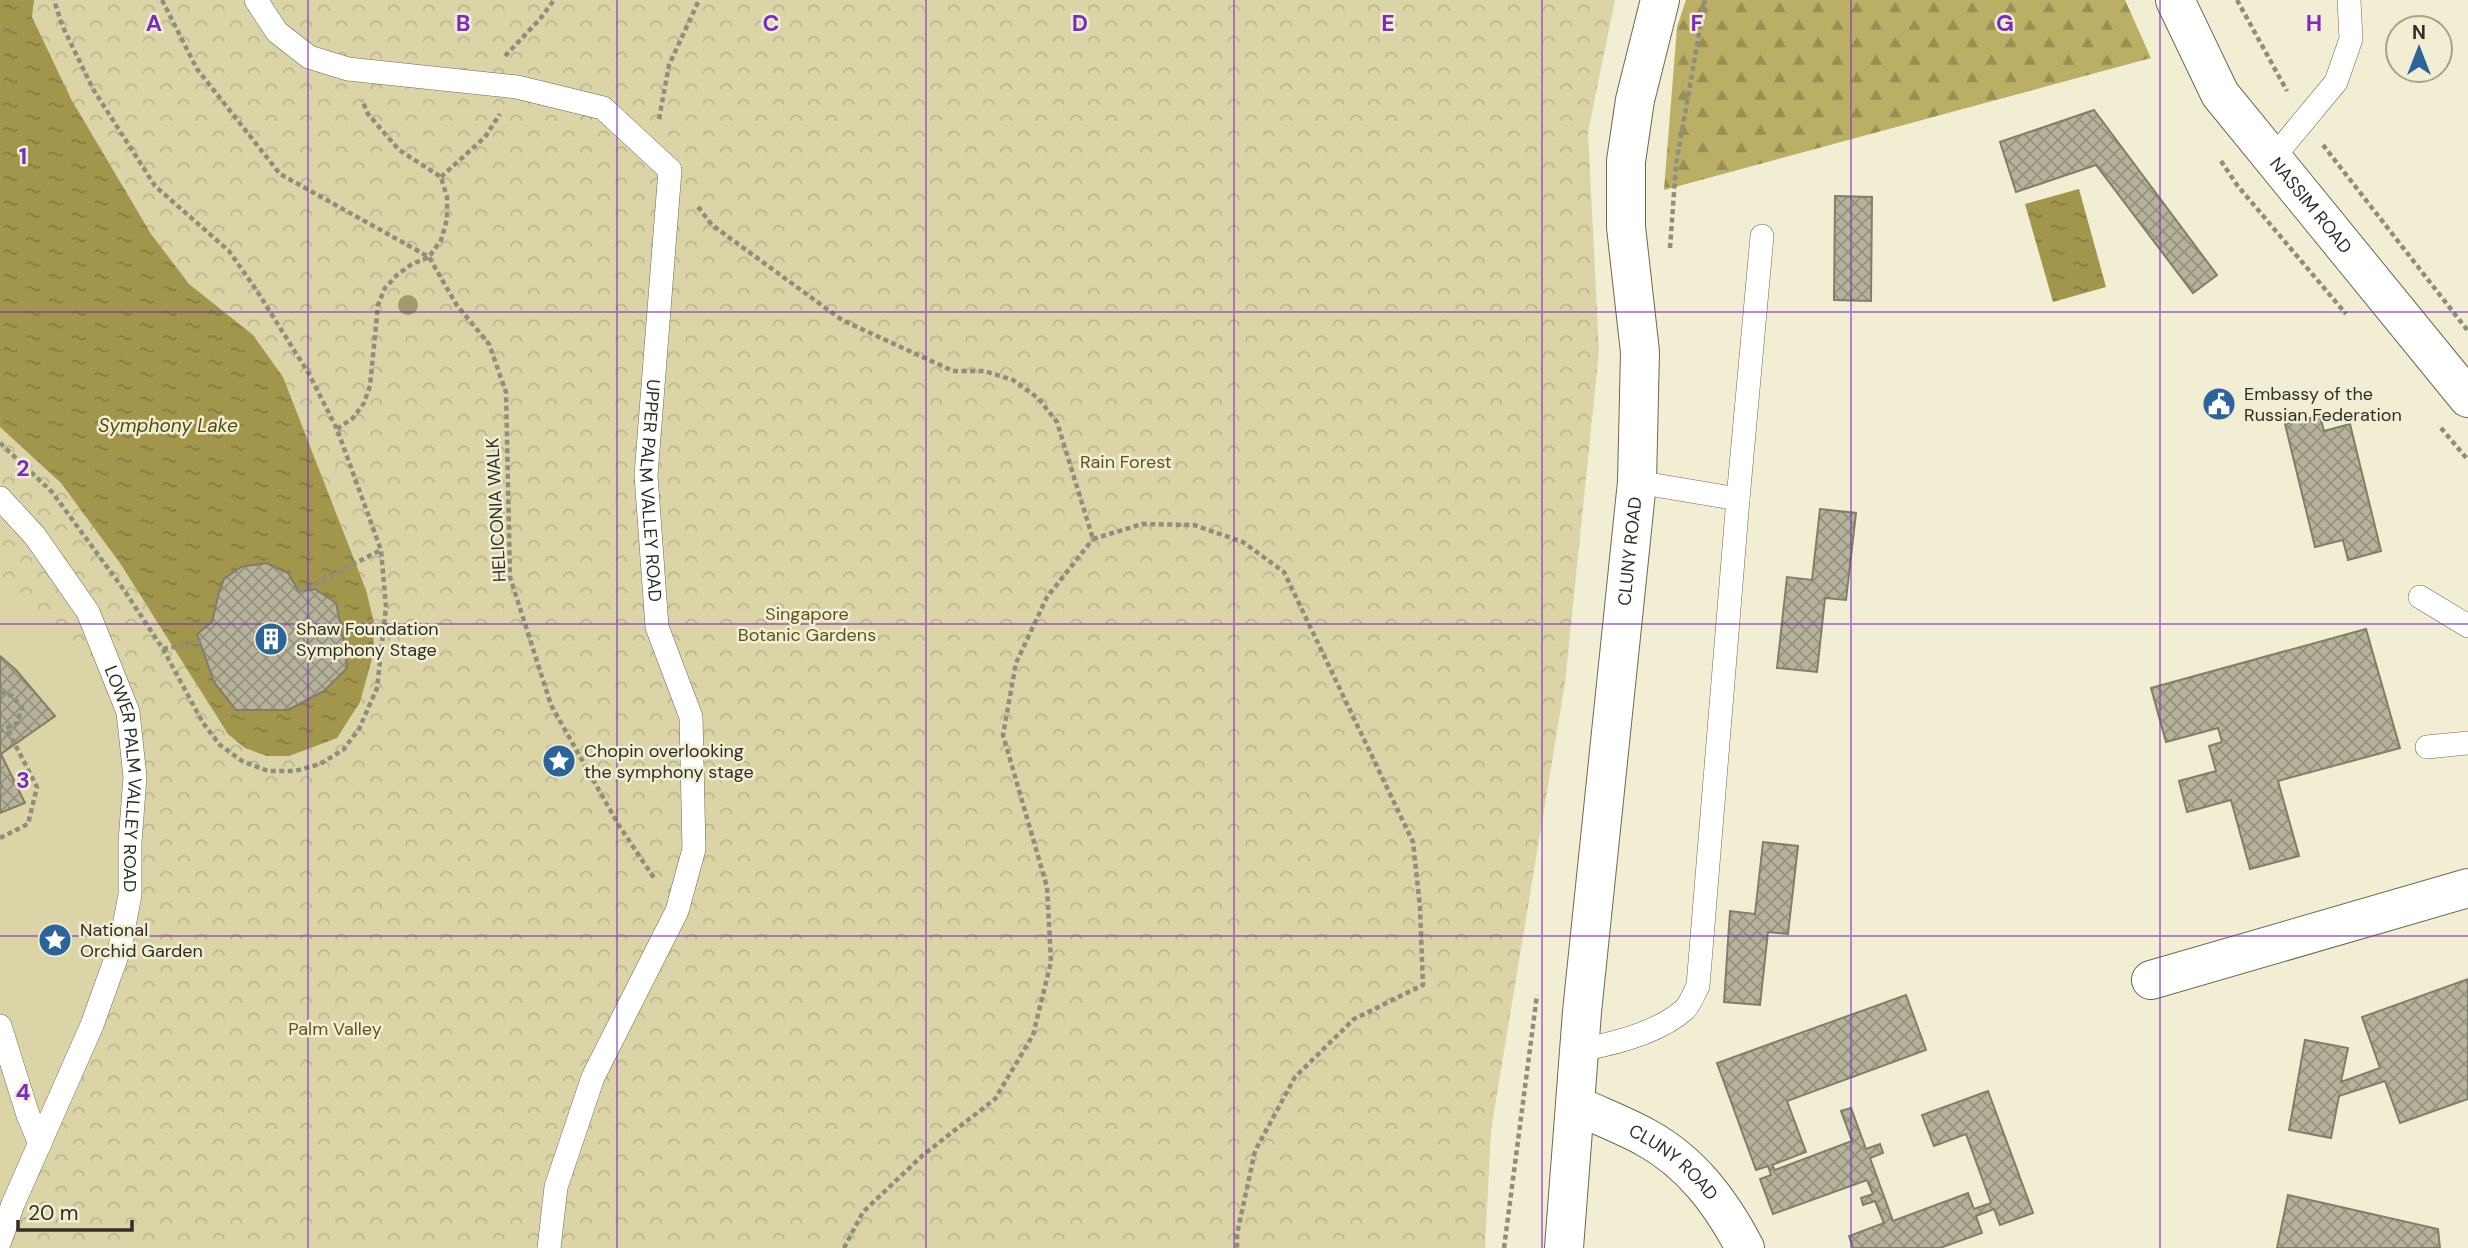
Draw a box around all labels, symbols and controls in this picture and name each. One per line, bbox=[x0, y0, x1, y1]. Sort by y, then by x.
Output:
text: A bbox=[146, 8, 162, 38]
text: B bbox=[456, 8, 470, 38]
text: C bbox=[763, 8, 779, 38]
text: D bbox=[1072, 8, 1088, 38]
text: E bbox=[1381, 8, 1395, 38]
text: F bbox=[1691, 8, 1704, 38]
text: G bbox=[1996, 8, 2014, 38]
text: H bbox=[2306, 8, 2322, 38]
north arrow bbox=[2384, 14, 2454, 84]
text: N bbox=[2412, 20, 2426, 45]
text: 1 bbox=[19, 141, 27, 171]
street label: NASSIM ROAD bbox=[2264, 152, 2357, 259]
street label: UPPER PALM VALLEY ROAD bbox=[633, 378, 667, 603]
place label: Embassy of the Russian Federation bbox=[2244, 382, 2402, 427]
public building icon: Embassy of the Russian Federation bbox=[2200, 385, 2238, 423]
water label: Symphony Lake bbox=[98, 413, 238, 438]
street label: HELICONIA WALK bbox=[480, 437, 512, 583]
park label: Rain Forest bbox=[1080, 450, 1172, 474]
text: 2 bbox=[16, 453, 30, 483]
street label: CLUNY ROAD bbox=[1612, 495, 1647, 607]
park label: Singapore Botanic Gardens bbox=[738, 602, 876, 647]
place label: Shaw Foundation Symphony Stage bbox=[296, 617, 439, 662]
building icon: Shaw Foundation Symphony Stage bbox=[252, 620, 290, 658]
street label: LOWER PALM VALLEY ROAD bbox=[99, 662, 147, 892]
place label: Chopin overlooking the symphony stage bbox=[584, 739, 754, 784]
place icon: Chopin overlooking the symphony stage bbox=[540, 742, 578, 780]
text: 3 bbox=[16, 765, 30, 795]
place label: National Orchid Garden bbox=[80, 918, 203, 963]
place icon: National Orchid Garden bbox=[36, 921, 74, 959]
park label: Palm Valley bbox=[288, 1017, 382, 1041]
text: 4 bbox=[16, 1077, 31, 1107]
street label: CLUNY ROAD bbox=[1625, 1119, 1723, 1205]
scale bar bbox=[18, 1188, 131, 1232]
text: 20 m bbox=[28, 1199, 79, 1227]

